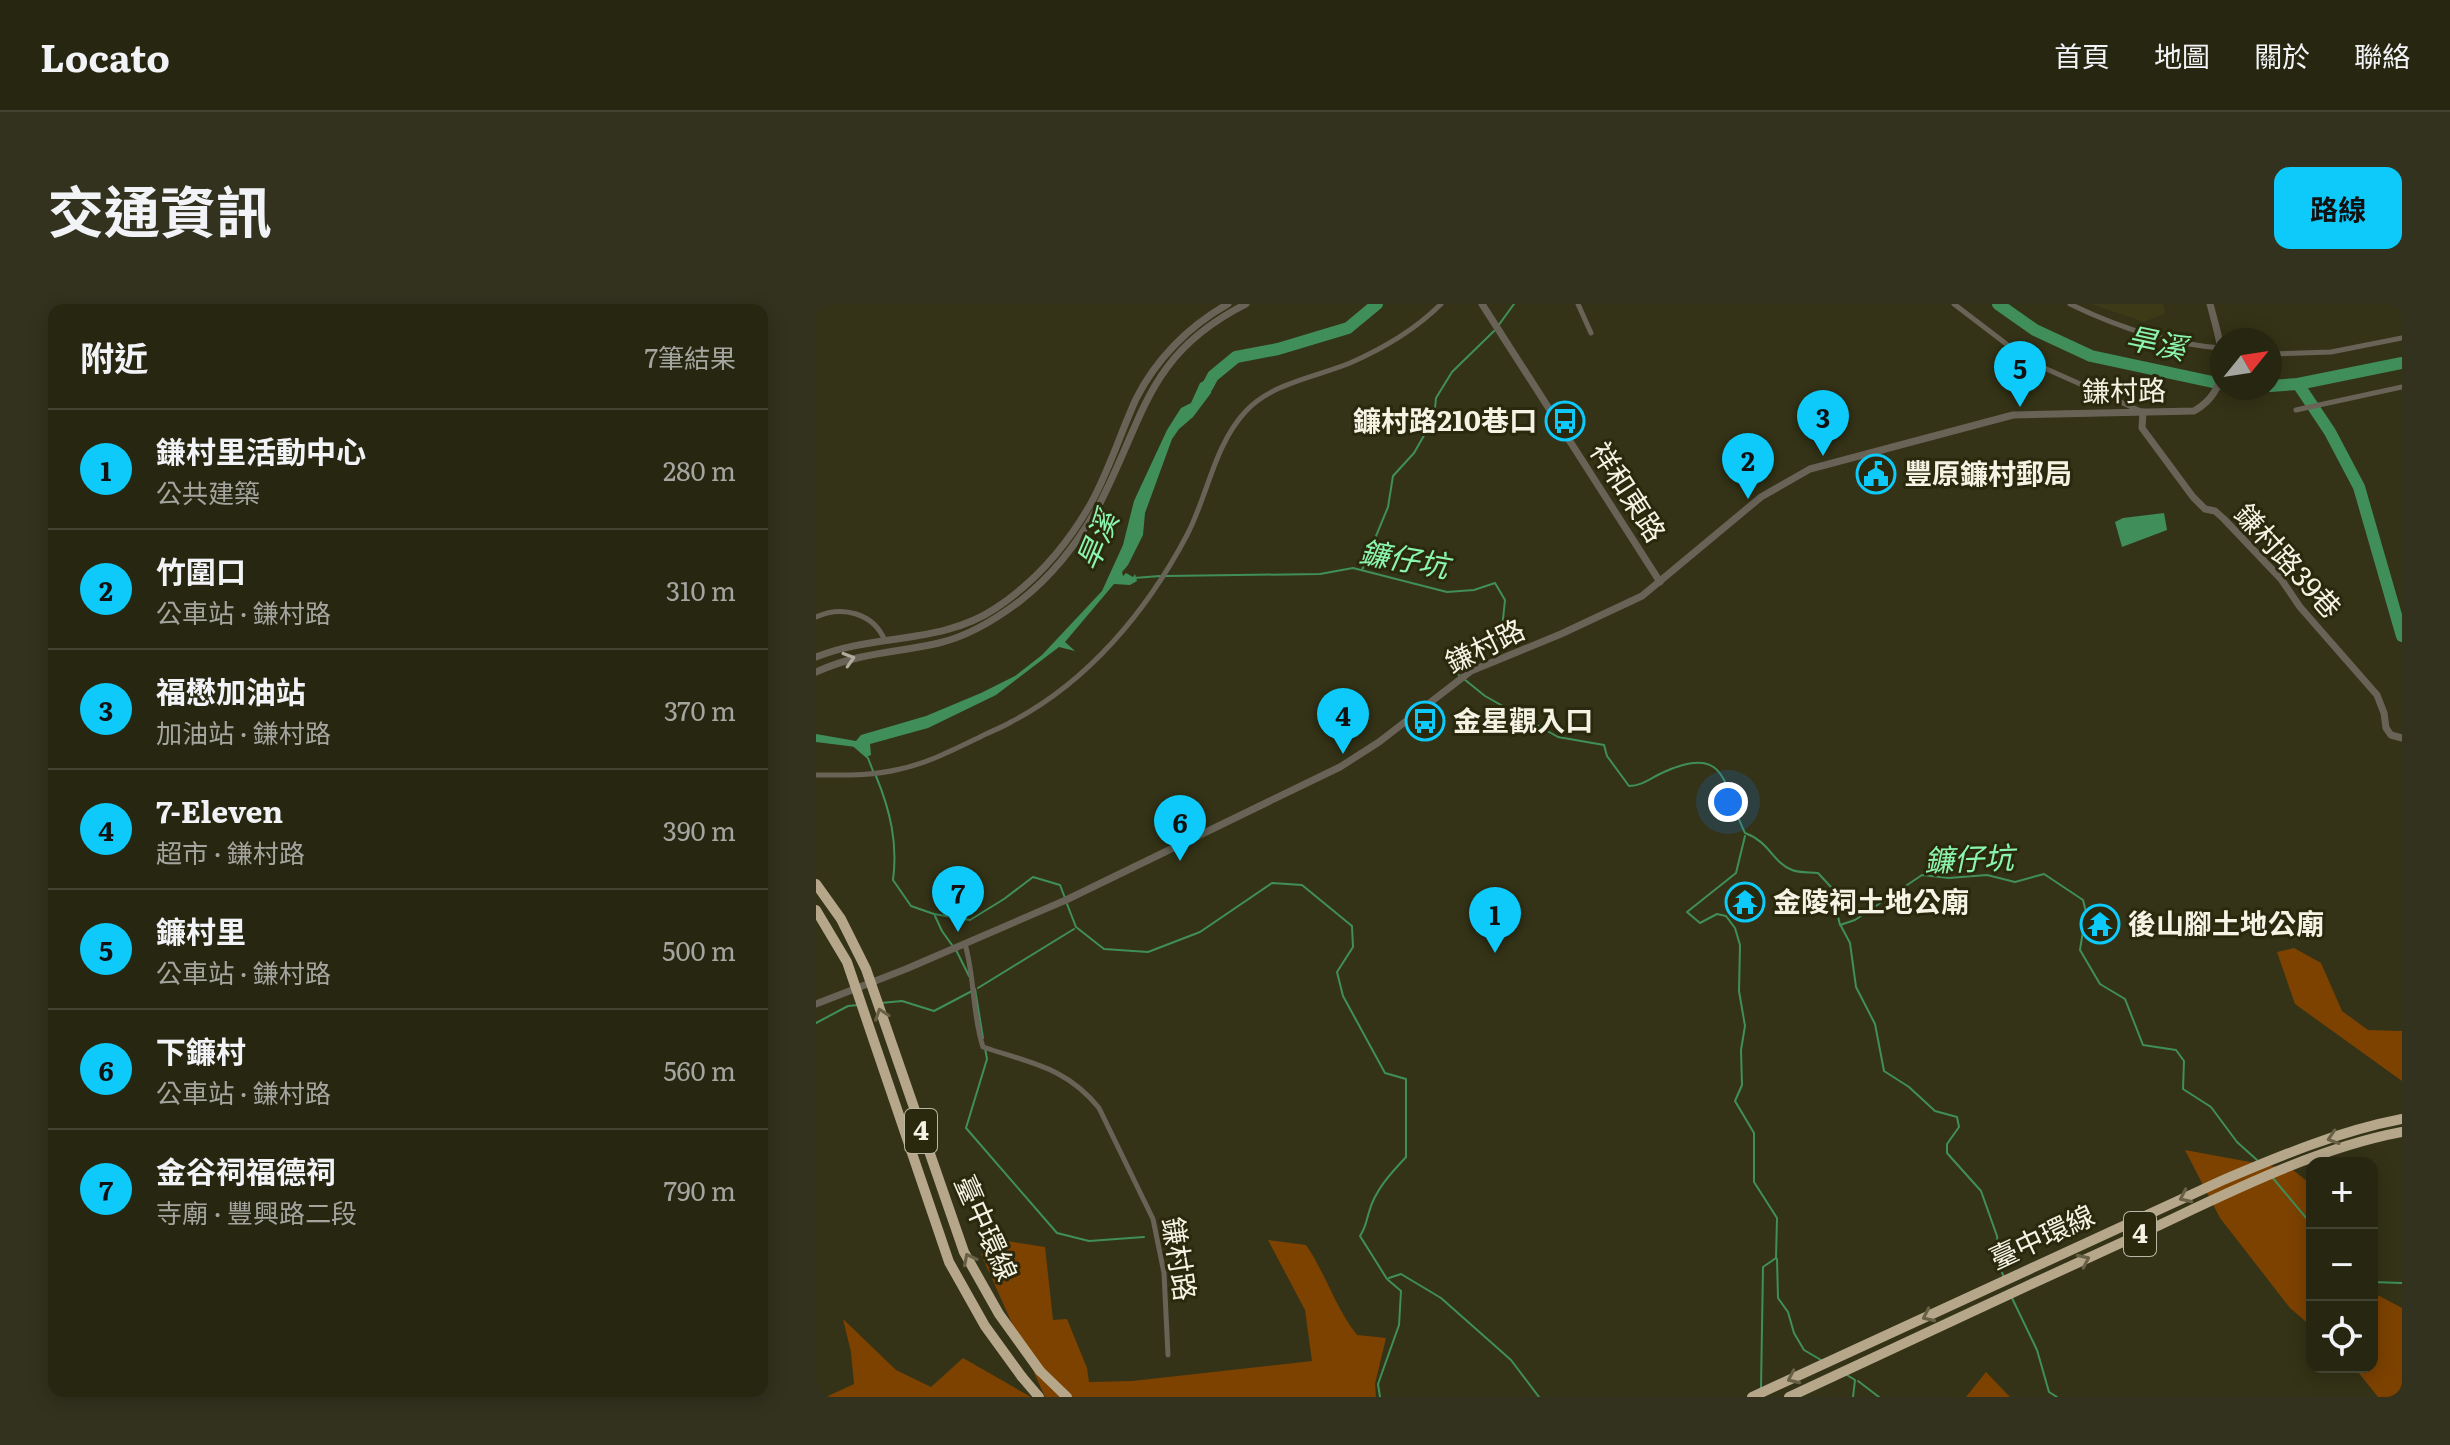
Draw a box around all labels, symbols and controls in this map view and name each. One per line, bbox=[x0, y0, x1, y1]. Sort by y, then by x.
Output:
text: Locato bbox=[40, 27, 170, 84]
text: 首頁 bbox=[2054, 34, 2110, 76]
text: 地圖 bbox=[2154, 34, 2210, 76]
text: 關於 bbox=[2254, 34, 2310, 76]
text: 聯絡 bbox=[2354, 34, 2410, 76]
text: 交通資訊 bbox=[48, 167, 272, 250]
button: 路線 bbox=[2274, 167, 2402, 249]
water label: 旱溪 bbox=[2123, 313, 2194, 370]
north arrow bbox=[2210, 328, 2282, 400]
text: 附近 bbox=[80, 331, 148, 381]
text: 7筆結果 bbox=[645, 337, 736, 376]
pin: 5 bbox=[1994, 341, 2046, 407]
street label: 鎌村路 bbox=[2082, 367, 2166, 411]
pin: 3 bbox=[1797, 390, 1849, 456]
place label: 鐮村路210巷口 bbox=[1353, 398, 1537, 440]
bus stop icon: 鐮村路210巷口 bbox=[1544, 400, 1586, 442]
text: 鎌村里活動中心 bbox=[156, 428, 366, 472]
street label: 祥和東路 bbox=[1582, 433, 1678, 549]
pin: 2 bbox=[1722, 433, 1774, 499]
text: 1 bbox=[101, 450, 111, 489]
text: 280 m bbox=[663, 450, 736, 489]
place label: 豐原鐮村郵局 bbox=[1904, 451, 2072, 493]
public building icon: 豐原鐮村郵局 bbox=[1855, 453, 1897, 495]
text: 公共建築 bbox=[156, 472, 260, 511]
street label: 鎌村路39巷 bbox=[2226, 493, 2353, 626]
water label: 旱溪 bbox=[1063, 500, 1129, 576]
water label: 鐮仔坑 bbox=[1356, 528, 1457, 587]
text: 竹圍口 bbox=[156, 548, 246, 592]
text: 2 bbox=[99, 570, 113, 609]
text: 310 m bbox=[666, 570, 736, 609]
text: 公車站 · 鎌村路 bbox=[156, 592, 331, 631]
street label: 鎌村路 bbox=[1437, 607, 1531, 681]
one-way arrow bbox=[842, 652, 856, 668]
text: 福懋加油站 bbox=[156, 668, 306, 712]
pin: 4 bbox=[1317, 688, 1369, 754]
text: 3 bbox=[99, 690, 113, 729]
text: 370 m bbox=[664, 690, 736, 729]
place label: 金星觀入口 bbox=[1453, 698, 1593, 740]
bus stop icon: 金星觀入口 bbox=[1404, 700, 1446, 742]
text: 加油站 · 鎌村路 bbox=[156, 712, 331, 751]
your location bbox=[1708, 782, 1748, 822]
text: 7-Eleven bbox=[156, 788, 283, 832]
pin: 6 bbox=[1154, 795, 1206, 861]
text: 4 bbox=[98, 810, 114, 849]
text: 390 m bbox=[663, 810, 736, 849]
text: 超市 · 鎌村路 bbox=[156, 832, 305, 871]
water label: 鐮仔坑 bbox=[1923, 833, 2019, 881]
pin: 7 bbox=[932, 866, 984, 932]
place label: 金陵祠土地公廟 bbox=[1773, 879, 1969, 921]
temple icon: 金陵祠土地公廟 bbox=[1724, 881, 1766, 923]
pin: 1 bbox=[1469, 887, 1521, 953]
place label: 後山腳土地公廟 bbox=[2128, 901, 2324, 943]
temple icon: 後山腳土地公廟 bbox=[2079, 903, 2121, 945]
text: 鐮村里 bbox=[156, 908, 246, 952]
text: 5 bbox=[99, 930, 113, 969]
text: 500 m bbox=[662, 930, 736, 969]
text: 公車站 · 鎌村路 bbox=[156, 952, 331, 991]
one-way arrow bbox=[875, 1008, 891, 1022]
text: 下鐮村 bbox=[156, 1028, 246, 1072]
text: 6 bbox=[98, 1050, 114, 1089]
text: 560 m bbox=[663, 1050, 736, 1089]
text: 公車站 · 鎌村路 bbox=[156, 1072, 331, 1111]
road number: 4 bbox=[905, 1109, 937, 1153]
one-way arrow bbox=[2326, 1128, 2340, 1144]
text: 金谷祠福德祠 bbox=[156, 1148, 336, 1192]
map controls bbox=[2306, 1157, 2378, 1373]
button: + bbox=[2306, 1157, 2378, 1229]
street label: 臺中環線 bbox=[946, 1167, 1030, 1287]
text: 7 bbox=[99, 1170, 113, 1209]
text: 790 m bbox=[664, 1170, 736, 1209]
one-way arrow bbox=[2179, 1187, 2193, 1203]
text: 寺廟 · 豐興路二段 bbox=[156, 1192, 357, 1231]
street label: 臺中環線 bbox=[1982, 1192, 2101, 1278]
road number: 4 bbox=[2124, 1212, 2156, 1256]
street label: 鎌村路 bbox=[1154, 1214, 1208, 1303]
button: − bbox=[2306, 1229, 2378, 1301]
one-way arrow bbox=[963, 1252, 978, 1267]
one-way arrow bbox=[2076, 1254, 2090, 1270]
button: locate bbox=[2306, 1301, 2378, 1373]
one-way arrow bbox=[1922, 1306, 1936, 1322]
one-way arrow bbox=[1787, 1368, 1802, 1384]

